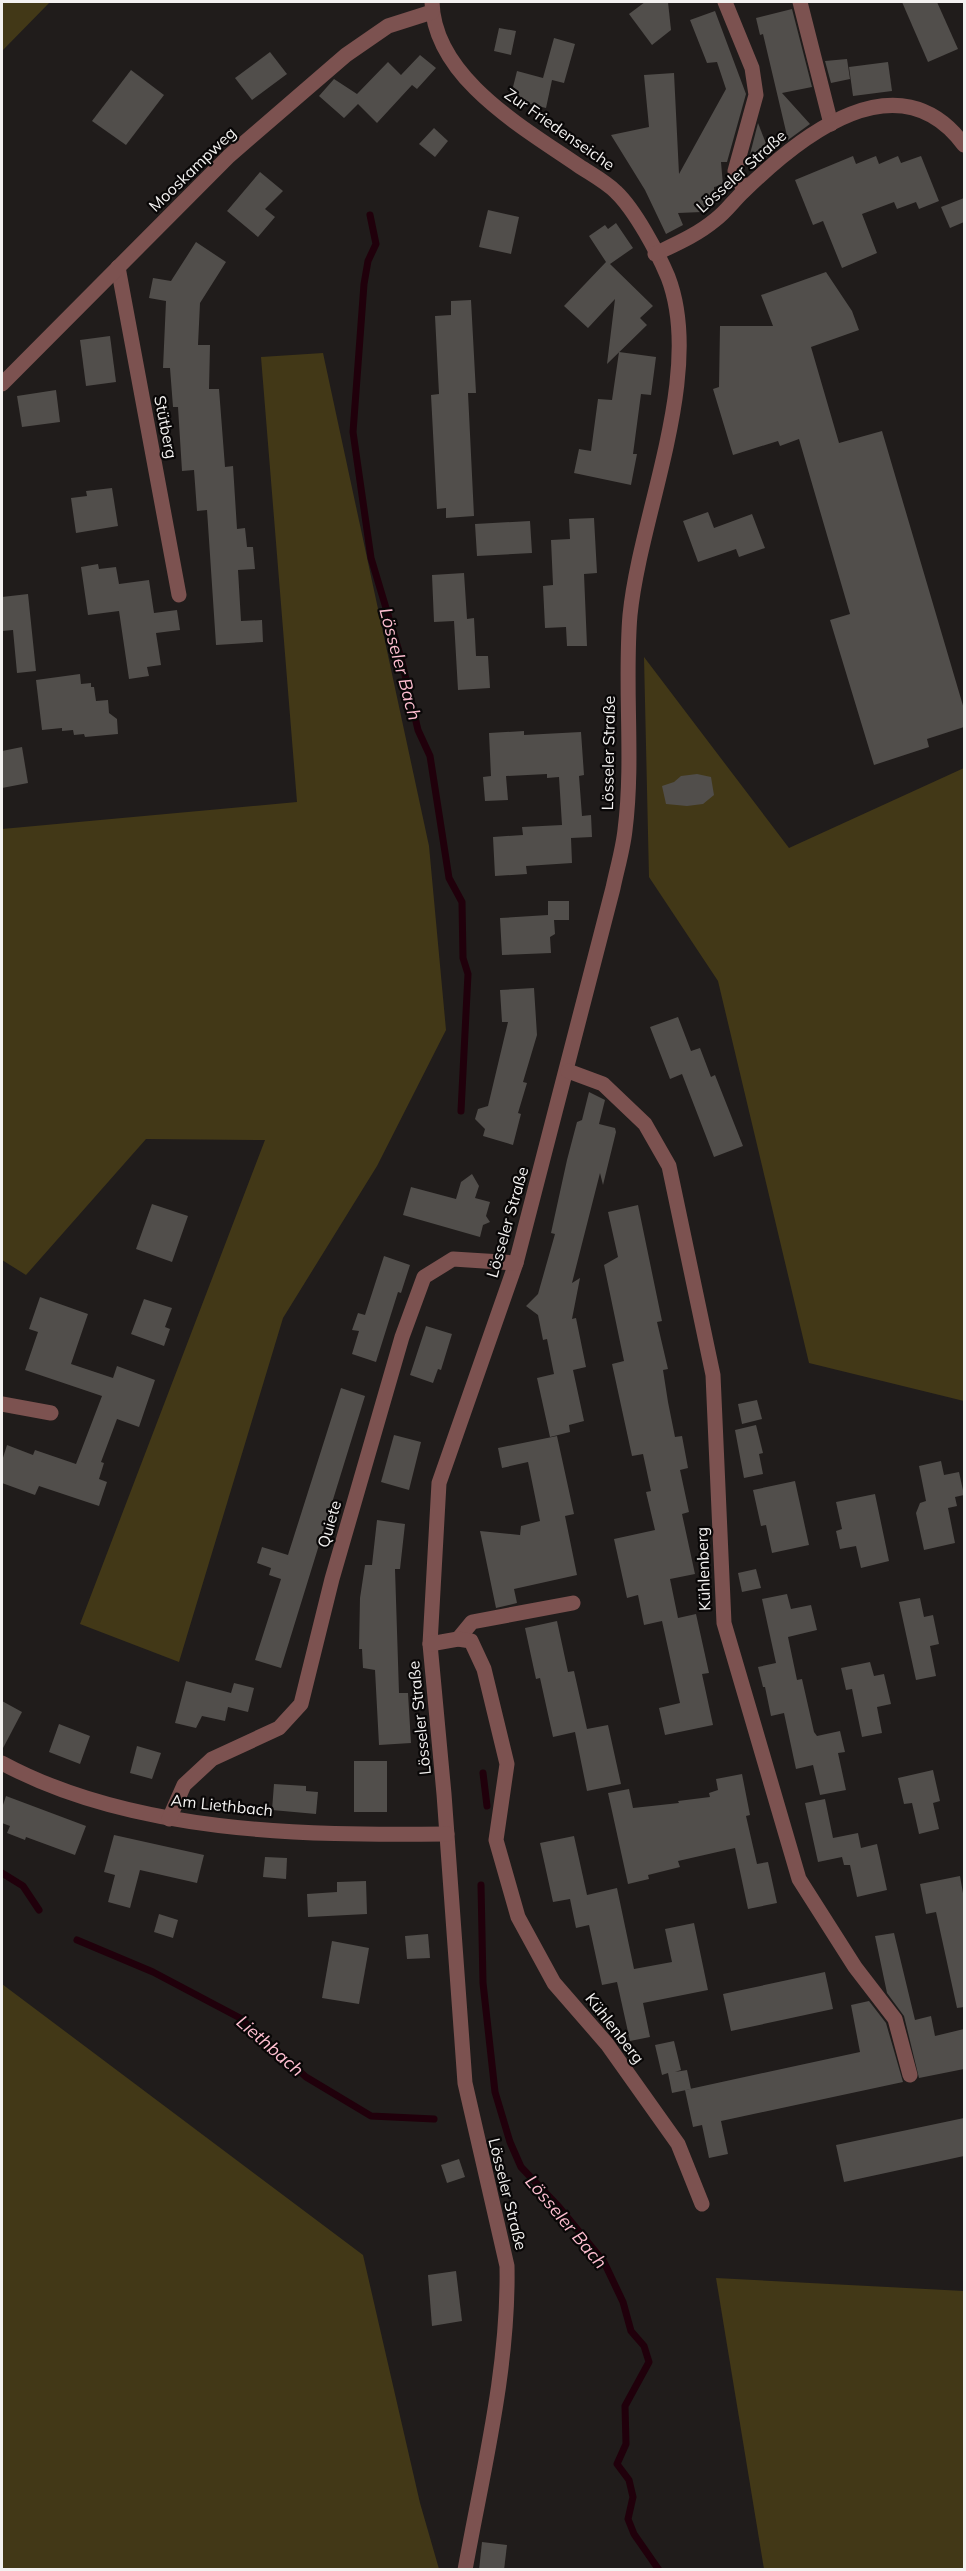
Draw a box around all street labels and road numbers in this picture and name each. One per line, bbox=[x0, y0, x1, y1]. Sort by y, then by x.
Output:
street label: Zur Friedenseiche bbox=[501, 84, 619, 174]
street label: Mooskampweg bbox=[144, 122, 240, 216]
street label: Lösseler Straße bbox=[692, 125, 790, 217]
street label: Stütberg bbox=[150, 394, 182, 460]
street label: Lösseler Straße bbox=[597, 696, 619, 810]
street label: Lösseler Straße bbox=[482, 1164, 532, 1280]
street label: Quiete bbox=[313, 1498, 345, 1550]
street label: Kühlenberg bbox=[692, 1527, 714, 1611]
street label: Lösseler Straße bbox=[403, 1660, 435, 1776]
street label: Am Liethbach bbox=[170, 1790, 274, 1820]
street label: Kühlenberg bbox=[581, 1989, 649, 2067]
street label: Lösseler Straße bbox=[484, 2136, 532, 2252]

